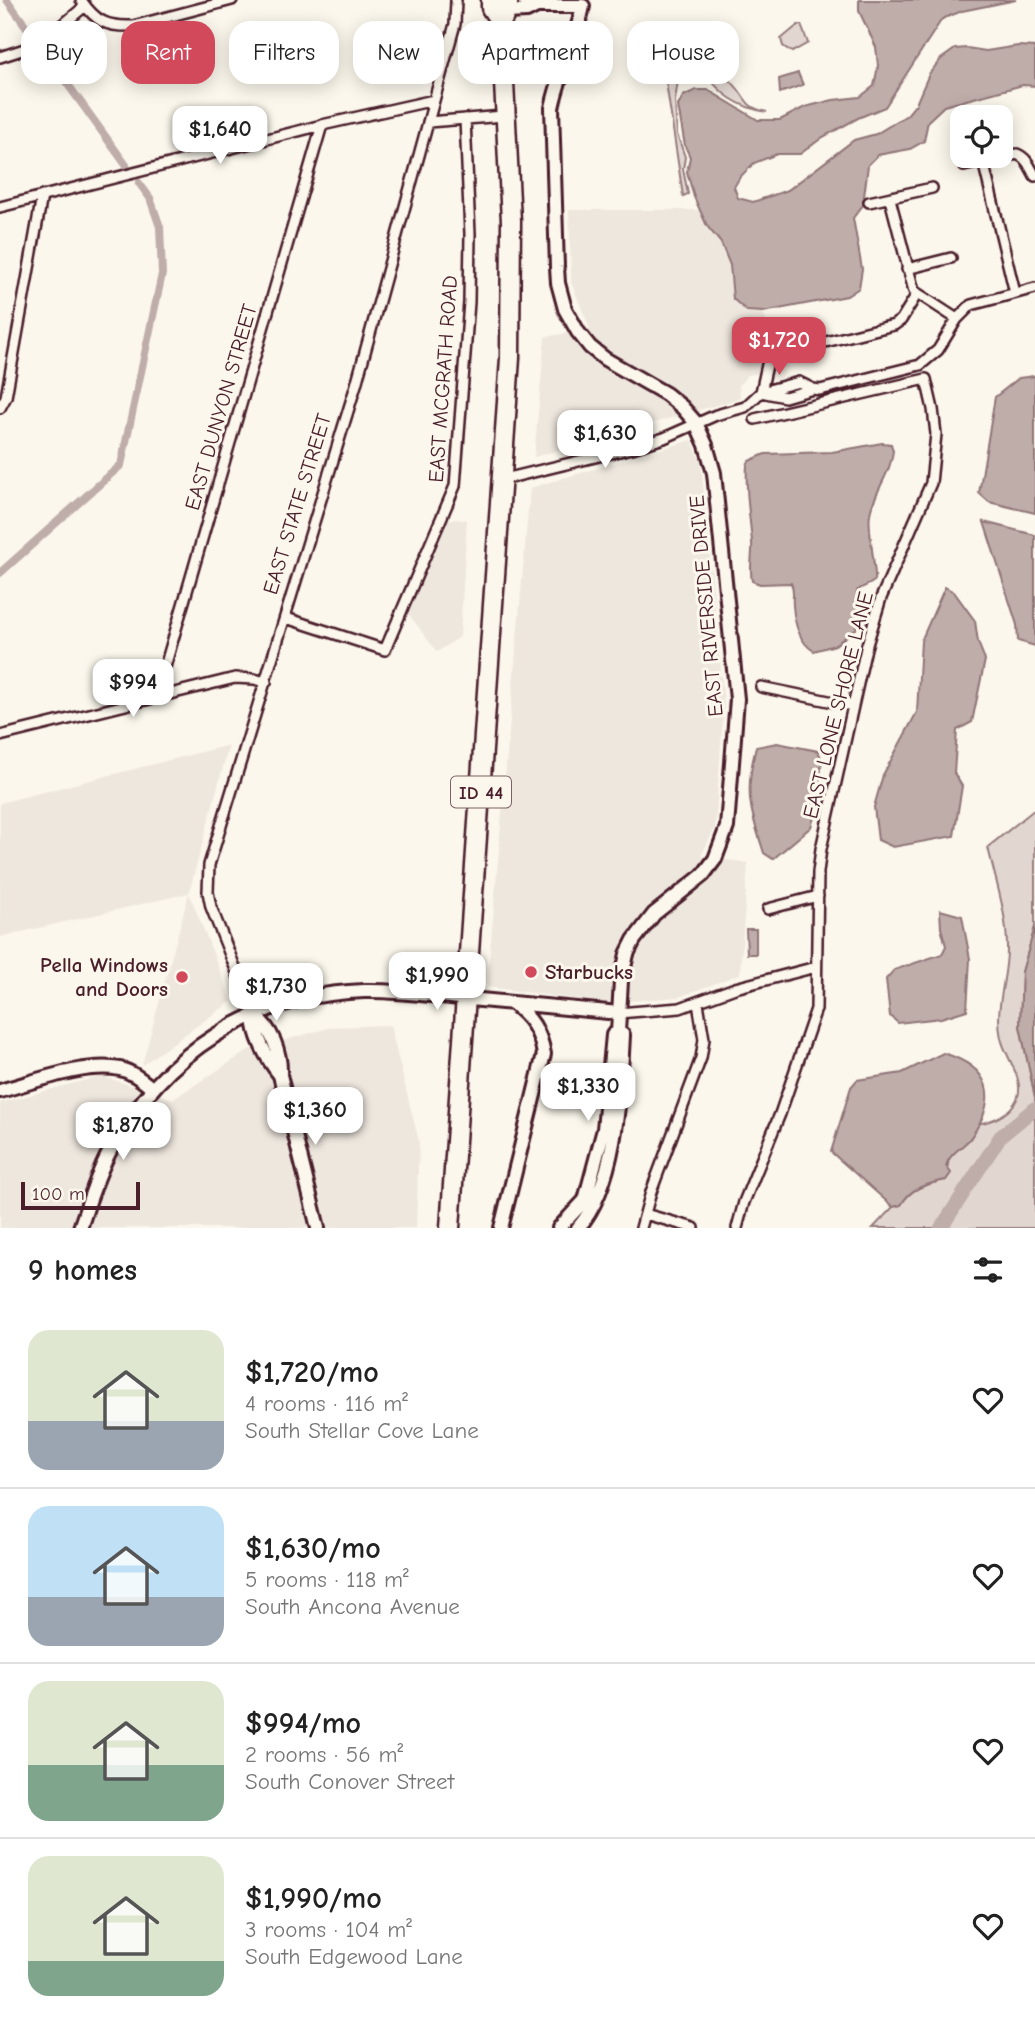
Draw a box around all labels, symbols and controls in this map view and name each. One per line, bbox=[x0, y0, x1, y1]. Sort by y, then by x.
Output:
chip: Buy bbox=[21, 21, 107, 84]
chip: Rent bbox=[121, 21, 215, 84]
chip: Filters bbox=[229, 21, 339, 84]
chip: New bbox=[353, 21, 444, 84]
chip: Apartment bbox=[458, 21, 613, 84]
chip: House bbox=[627, 21, 739, 84]
map controls bbox=[950, 105, 1013, 168]
button: locate bbox=[950, 105, 1013, 168]
pin: $1,640 bbox=[163, 106, 277, 166]
text: $1,640 bbox=[188, 115, 252, 142]
street label: EAST MCGRATH ROAD bbox=[424, 275, 462, 483]
street label: EAST DUNYON STREET bbox=[180, 301, 262, 513]
pin: $1,720 bbox=[722, 318, 836, 377]
text: $1,720 bbox=[748, 326, 810, 353]
pin: $1,630 bbox=[548, 410, 662, 470]
street label: EAST STATE STREET bbox=[258, 411, 336, 597]
text: $1,630 bbox=[573, 419, 637, 446]
street label: EAST RIVERSIDE DRIVE bbox=[684, 494, 728, 718]
street label: EAST LONE SHORE LANE bbox=[798, 589, 878, 821]
pin: $994 bbox=[92, 660, 174, 719]
text: $994 bbox=[109, 668, 157, 695]
road number: ID 44 bbox=[451, 776, 511, 807]
place label: Pella Windows and Doors bbox=[40, 953, 168, 1001]
pin: $1,990 bbox=[380, 953, 494, 1012]
place label: Starbucks bbox=[545, 960, 633, 984]
text: $1,990 bbox=[405, 961, 469, 988]
pin: $1,730 bbox=[219, 964, 333, 1023]
marker: Starbucks bbox=[523, 964, 539, 980]
marker: Pella Windows and Doors bbox=[174, 969, 190, 985]
text: $1,730 bbox=[245, 972, 307, 999]
pin: $1,330 bbox=[531, 1064, 645, 1123]
text: $1,330 bbox=[556, 1072, 620, 1099]
pin: $1,360 bbox=[258, 1088, 372, 1147]
text: $1,360 bbox=[283, 1096, 347, 1123]
pin: $1,870 bbox=[66, 1102, 180, 1162]
text: $1,870 bbox=[92, 1111, 154, 1138]
scale bar bbox=[21, 1179, 140, 1211]
text: 100 m bbox=[32, 1183, 85, 1205]
icon: filters bbox=[969, 1251, 1007, 1289]
text: 9 homes bbox=[28, 1253, 137, 1288]
text: $1,720/mo bbox=[245, 1355, 379, 1390]
icon: home bbox=[84, 1358, 168, 1442]
icon: heart bbox=[969, 1381, 1007, 1419]
text: 4 rooms · 116 m² bbox=[245, 1390, 408, 1417]
text: South Stellar Cove Lane bbox=[245, 1417, 479, 1444]
text: $1,630/mo bbox=[245, 1531, 381, 1566]
icon: home bbox=[84, 1534, 168, 1618]
icon: heart bbox=[969, 1557, 1007, 1595]
text: 5 rooms · 118 m² bbox=[245, 1566, 409, 1593]
text: South Ancona Avenue bbox=[245, 1593, 460, 1620]
text: $994/mo bbox=[245, 1706, 361, 1741]
icon: home bbox=[84, 1709, 168, 1793]
icon: heart bbox=[969, 1732, 1007, 1770]
text: 2 rooms · 56 m² bbox=[245, 1741, 403, 1768]
text: South Conover Street bbox=[245, 1768, 454, 1795]
text: $1,990/mo bbox=[245, 1881, 382, 1916]
icon: home bbox=[84, 1884, 168, 1968]
icon: heart bbox=[969, 1907, 1007, 1945]
text: 3 rooms · 104 m² bbox=[245, 1916, 412, 1943]
text: South Edgewood Lane bbox=[245, 1943, 463, 1970]

